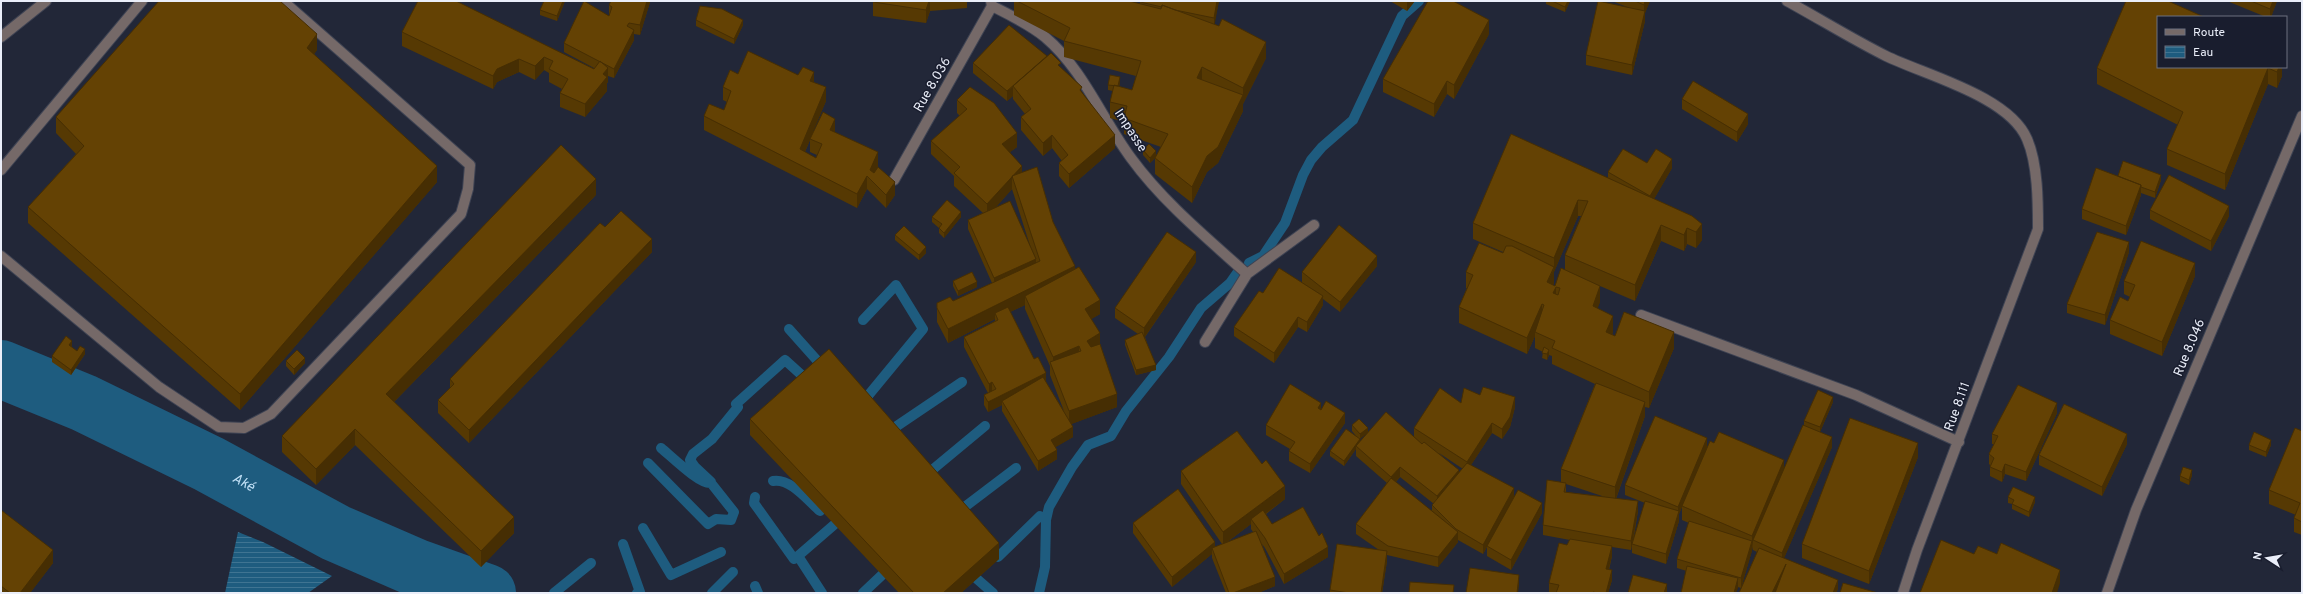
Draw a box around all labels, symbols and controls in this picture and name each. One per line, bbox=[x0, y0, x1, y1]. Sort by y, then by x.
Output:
legend bbox=[2157, 16, 2287, 68]
text: Route bbox=[2193, 25, 2225, 41]
text: Eau bbox=[2193, 45, 2213, 61]
street label: Rue 8.036 bbox=[911, 55, 955, 115]
street label: Impasse bbox=[1110, 106, 1150, 156]
street label: Rue 8.046 bbox=[2171, 317, 2209, 379]
street label: Rue 8.111 bbox=[1942, 380, 1974, 434]
water label: Aké bbox=[229, 470, 259, 497]
north arrow bbox=[2247, 538, 2287, 578]
text: N bbox=[2251, 551, 2266, 561]

